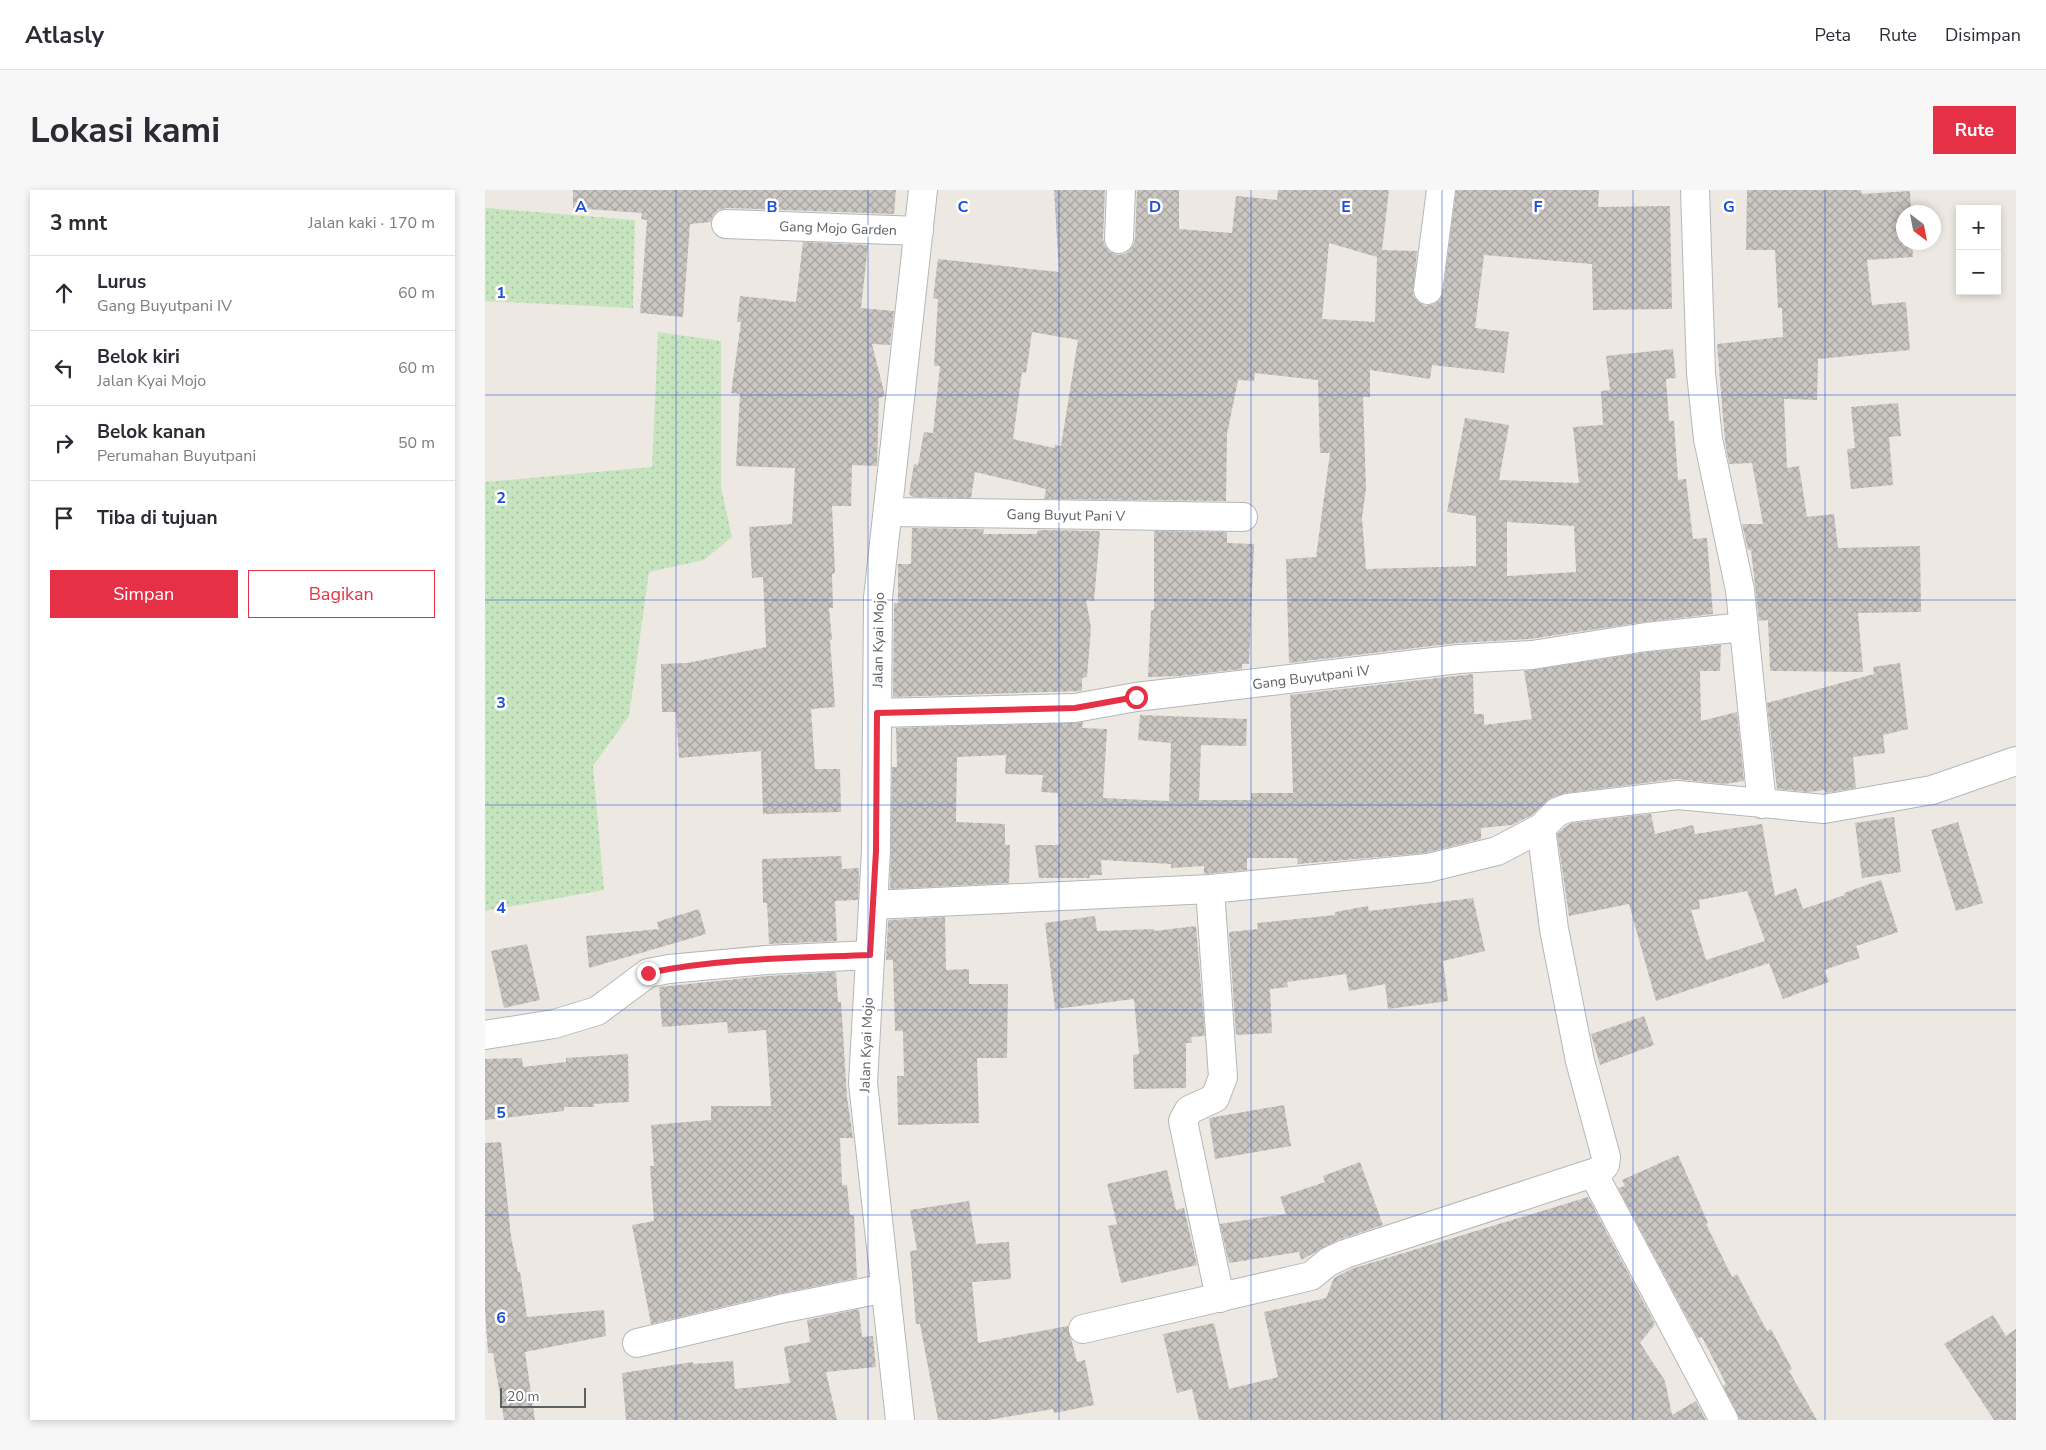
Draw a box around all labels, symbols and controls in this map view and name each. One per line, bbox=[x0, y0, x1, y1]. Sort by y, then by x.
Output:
text: Atlasly bbox=[25, 19, 104, 51]
text: Peta bbox=[1815, 23, 1851, 47]
text: Rute bbox=[1879, 23, 1917, 47]
text: Disimpan bbox=[1945, 23, 2021, 47]
button: Rute bbox=[1933, 106, 2016, 154]
text: Lokasi kami bbox=[30, 107, 220, 154]
text: A bbox=[575, 196, 587, 218]
text: B bbox=[766, 196, 778, 218]
text: C bbox=[958, 196, 969, 218]
text: D bbox=[1149, 196, 1161, 218]
text: E bbox=[1341, 196, 1351, 218]
text: F bbox=[1534, 196, 1543, 218]
text: G bbox=[1723, 196, 1735, 218]
north arrow bbox=[1896, 205, 1941, 250]
map controls bbox=[1956, 205, 2001, 295]
button: + bbox=[1956, 205, 2001, 250]
text: 3 mnt bbox=[50, 209, 107, 237]
text: Jalan kaki · 170 m bbox=[308, 212, 435, 234]
street label: Gang Mojo Garden bbox=[779, 217, 897, 240]
button: − bbox=[1956, 250, 2001, 295]
text: Lurus bbox=[97, 269, 146, 295]
icon: ahead bbox=[50, 279, 78, 307]
text: 60 m bbox=[398, 282, 435, 304]
text: 1 bbox=[496, 282, 506, 304]
text: Gang Buyutpani IV bbox=[97, 295, 232, 317]
text: Belok kiri bbox=[97, 344, 180, 370]
icon: left bbox=[50, 354, 78, 382]
text: 60 m bbox=[398, 357, 435, 379]
text: Jalan Kyai Mojo bbox=[97, 370, 206, 392]
text: Belok kanan bbox=[97, 419, 206, 445]
icon: right bbox=[50, 429, 78, 457]
text: 50 m bbox=[398, 432, 435, 454]
text: Perumahan Buyutpani bbox=[97, 445, 256, 467]
text: 2 bbox=[496, 487, 506, 509]
icon: arrive bbox=[50, 504, 78, 532]
text: Tiba di tujuan bbox=[97, 505, 218, 531]
street label: Gang Buyut Pani V bbox=[1007, 505, 1126, 526]
button: Simpan bbox=[50, 570, 238, 618]
button: Bagikan bbox=[248, 570, 435, 618]
street label: Jalan Kyai Mojo bbox=[868, 592, 889, 689]
street label: Gang Buyutpani IV bbox=[1251, 661, 1371, 694]
route start bbox=[1125, 686, 1148, 709]
text: 3 bbox=[496, 692, 506, 714]
text: 4 bbox=[496, 897, 506, 919]
route end bbox=[637, 962, 660, 985]
street label: Jalan Kyai Mojo bbox=[855, 997, 878, 1094]
text: 5 bbox=[496, 1102, 506, 1124]
text: 6 bbox=[496, 1307, 506, 1329]
scale bar bbox=[500, 1385, 586, 1408]
text: 20 m bbox=[507, 1387, 539, 1406]

